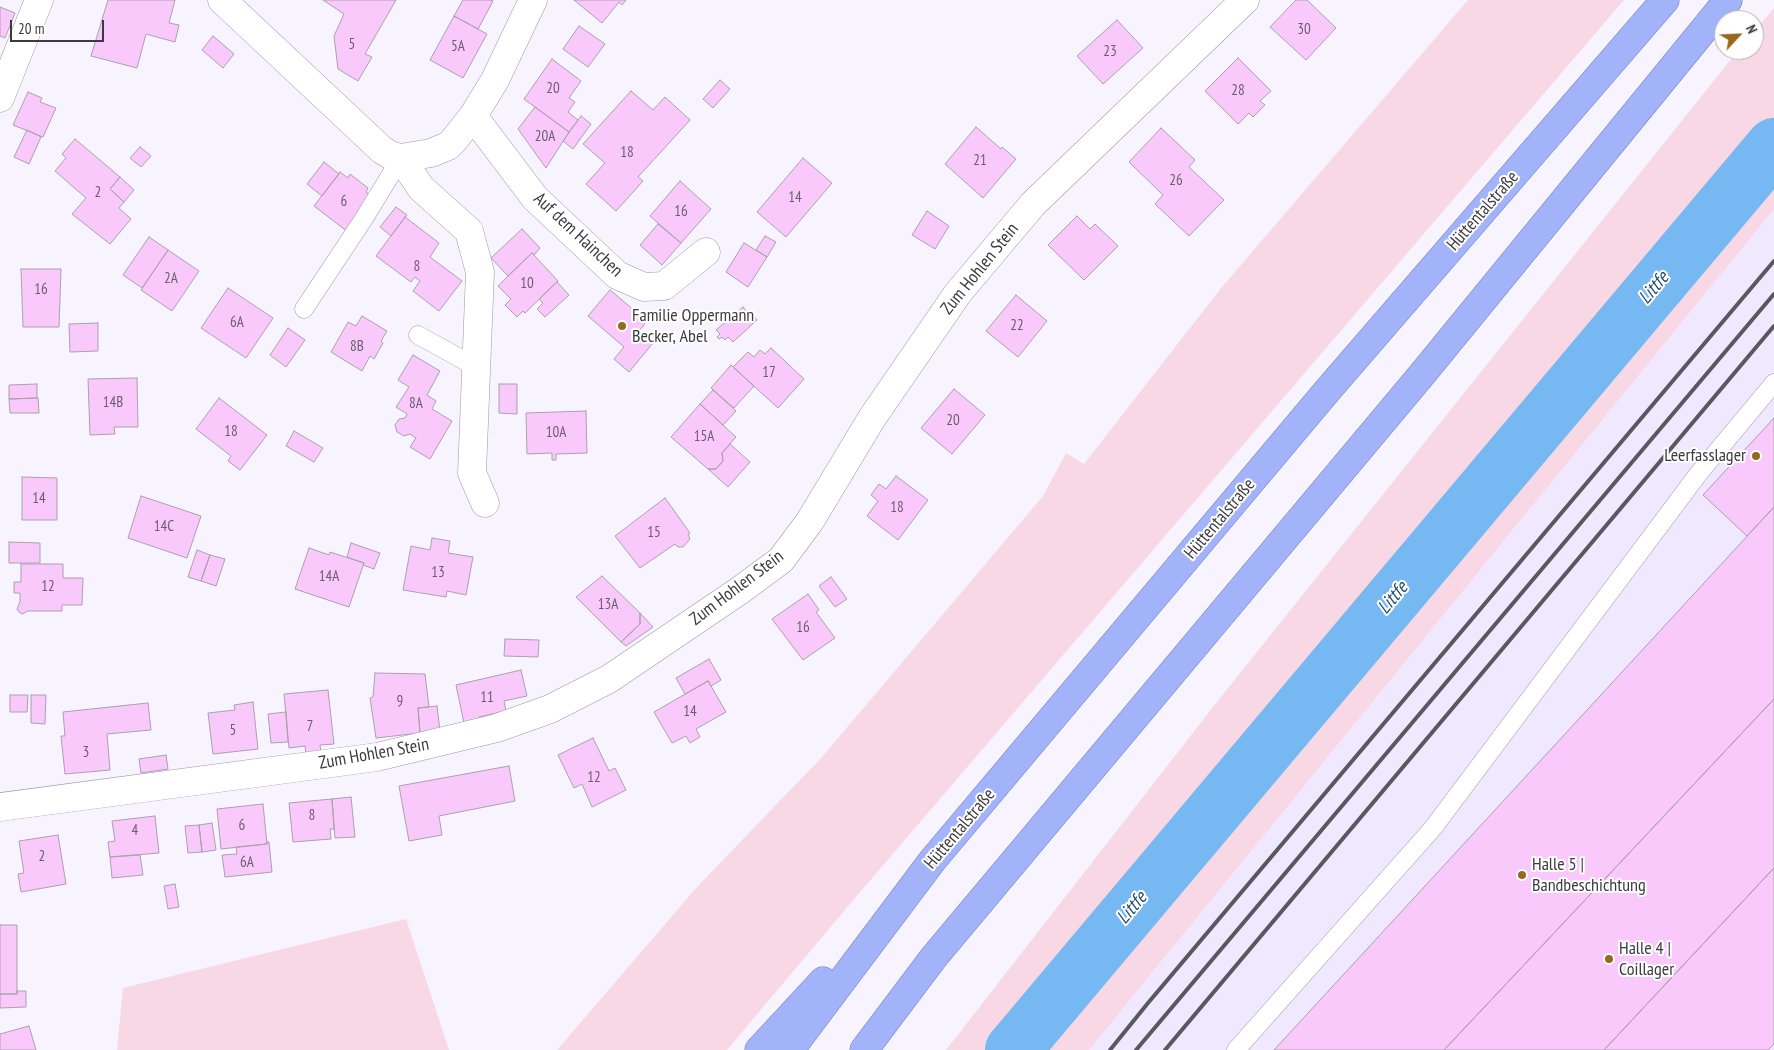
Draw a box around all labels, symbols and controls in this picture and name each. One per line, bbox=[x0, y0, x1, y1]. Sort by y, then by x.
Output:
scale bar bbox=[12, 10, 106, 42]
north arrow bbox=[1714, 10, 1764, 60]
text: 20 m bbox=[18, 19, 44, 38]
house number: 30 bbox=[1297, 21, 1311, 39]
text: N bbox=[1742, 22, 1761, 36]
house number: 5 bbox=[349, 36, 355, 54]
house number: 5A bbox=[451, 38, 465, 56]
house number: 23 bbox=[1103, 43, 1117, 61]
house number: 20 bbox=[546, 80, 560, 98]
house number: 28 bbox=[1231, 82, 1245, 100]
house number: 20A bbox=[535, 128, 555, 146]
house number: 18 bbox=[620, 144, 634, 162]
house number: 21 bbox=[973, 152, 987, 170]
street label: Hüttentalstraße bbox=[1443, 167, 1523, 255]
house number: 26 bbox=[1169, 172, 1183, 190]
house number: 2 bbox=[95, 184, 101, 202]
street label: Auf dem Hainchen bbox=[529, 188, 627, 282]
house number: 14 bbox=[788, 189, 802, 207]
house number: 6 bbox=[341, 193, 347, 211]
house number: 16 bbox=[674, 203, 688, 221]
street label: Zum Hohlen Stein bbox=[937, 219, 1023, 319]
house number: 8 bbox=[414, 258, 420, 276]
water label: Littfe bbox=[1634, 267, 1674, 309]
house number: 2A bbox=[164, 270, 178, 288]
house number: 10 bbox=[520, 275, 534, 293]
house number: 16 bbox=[34, 281, 48, 299]
place label: Familie Oppermann Becker, Abel bbox=[632, 305, 754, 348]
house number: 6A bbox=[230, 314, 244, 332]
house number: 22 bbox=[1010, 317, 1024, 335]
marker: Familie Oppermann Becker, Abel bbox=[616, 320, 628, 332]
house number: 8B bbox=[350, 338, 364, 356]
house number: 17 bbox=[762, 364, 776, 382]
house number: 14B bbox=[103, 394, 123, 412]
house number: 8A bbox=[409, 395, 423, 413]
house number: 20 bbox=[946, 412, 960, 430]
house number: 18 bbox=[224, 423, 238, 441]
house number: 10A bbox=[546, 424, 566, 442]
house number: 15A bbox=[694, 428, 714, 446]
place label: Leerfasslager bbox=[1664, 445, 1746, 467]
marker: Leerfasslager bbox=[1750, 450, 1762, 462]
street label: Hüttentalstraße bbox=[1180, 474, 1260, 564]
house number: 14 bbox=[32, 490, 46, 508]
house number: 18 bbox=[890, 499, 904, 517]
house number: 14C bbox=[154, 518, 174, 536]
house number: 15 bbox=[647, 524, 661, 542]
street label: Zum Hohlen Stein bbox=[686, 546, 788, 630]
house number: 13 bbox=[431, 564, 445, 582]
house number: 14A bbox=[319, 568, 339, 586]
water label: Littfe bbox=[1373, 577, 1413, 619]
house number: 12 bbox=[41, 578, 55, 596]
house number: 13A bbox=[598, 596, 618, 614]
house number: 16 bbox=[796, 619, 810, 637]
house number: 11 bbox=[480, 689, 494, 707]
house number: 9 bbox=[397, 693, 403, 711]
house number: 14 bbox=[683, 703, 697, 721]
house number: 7 bbox=[307, 718, 313, 736]
house number: 5 bbox=[230, 722, 236, 740]
street label: Zum Hohlen Stein bbox=[317, 734, 431, 774]
house number: 3 bbox=[83, 744, 89, 762]
house number: 12 bbox=[587, 769, 601, 787]
street label: Hüttentalstraße bbox=[920, 784, 1000, 874]
house number: 8 bbox=[309, 807, 315, 825]
house number: 6 bbox=[239, 817, 245, 835]
house number: 4 bbox=[132, 822, 138, 840]
house number: 2 bbox=[39, 848, 45, 866]
house number: 6A bbox=[240, 854, 254, 872]
place label: Halle 5 | Bandbeschichtung bbox=[1532, 854, 1646, 896]
marker: Halle 5 | Bandbeschichtung bbox=[1516, 869, 1528, 881]
water label: Littfe bbox=[1112, 887, 1152, 929]
place label: Halle 4 | Coillager bbox=[1619, 938, 1674, 981]
marker: Halle 4 | Coillager bbox=[1603, 953, 1615, 965]

